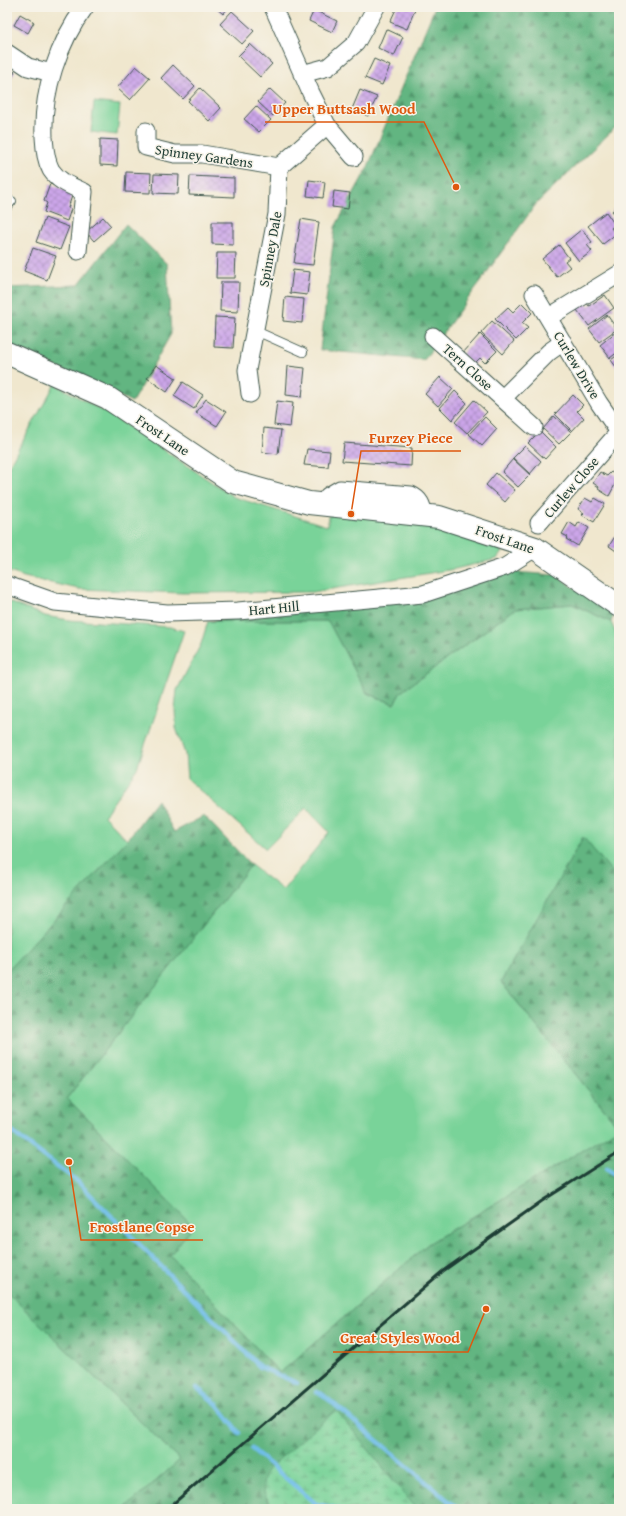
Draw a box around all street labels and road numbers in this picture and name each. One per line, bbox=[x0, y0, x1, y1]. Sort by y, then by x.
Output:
street label: Spinney Gardens bbox=[154, 139, 254, 173]
street label: Spinney Dale bbox=[254, 209, 287, 288]
street label: Curlew Drive bbox=[549, 327, 605, 403]
street label: Tern Close bbox=[438, 339, 498, 395]
street label: Frost Lane bbox=[132, 410, 194, 461]
street label: Curlew Close bbox=[539, 452, 604, 522]
street label: Frost Lane bbox=[473, 520, 537, 559]
street label: Hart Hill bbox=[248, 596, 300, 620]

